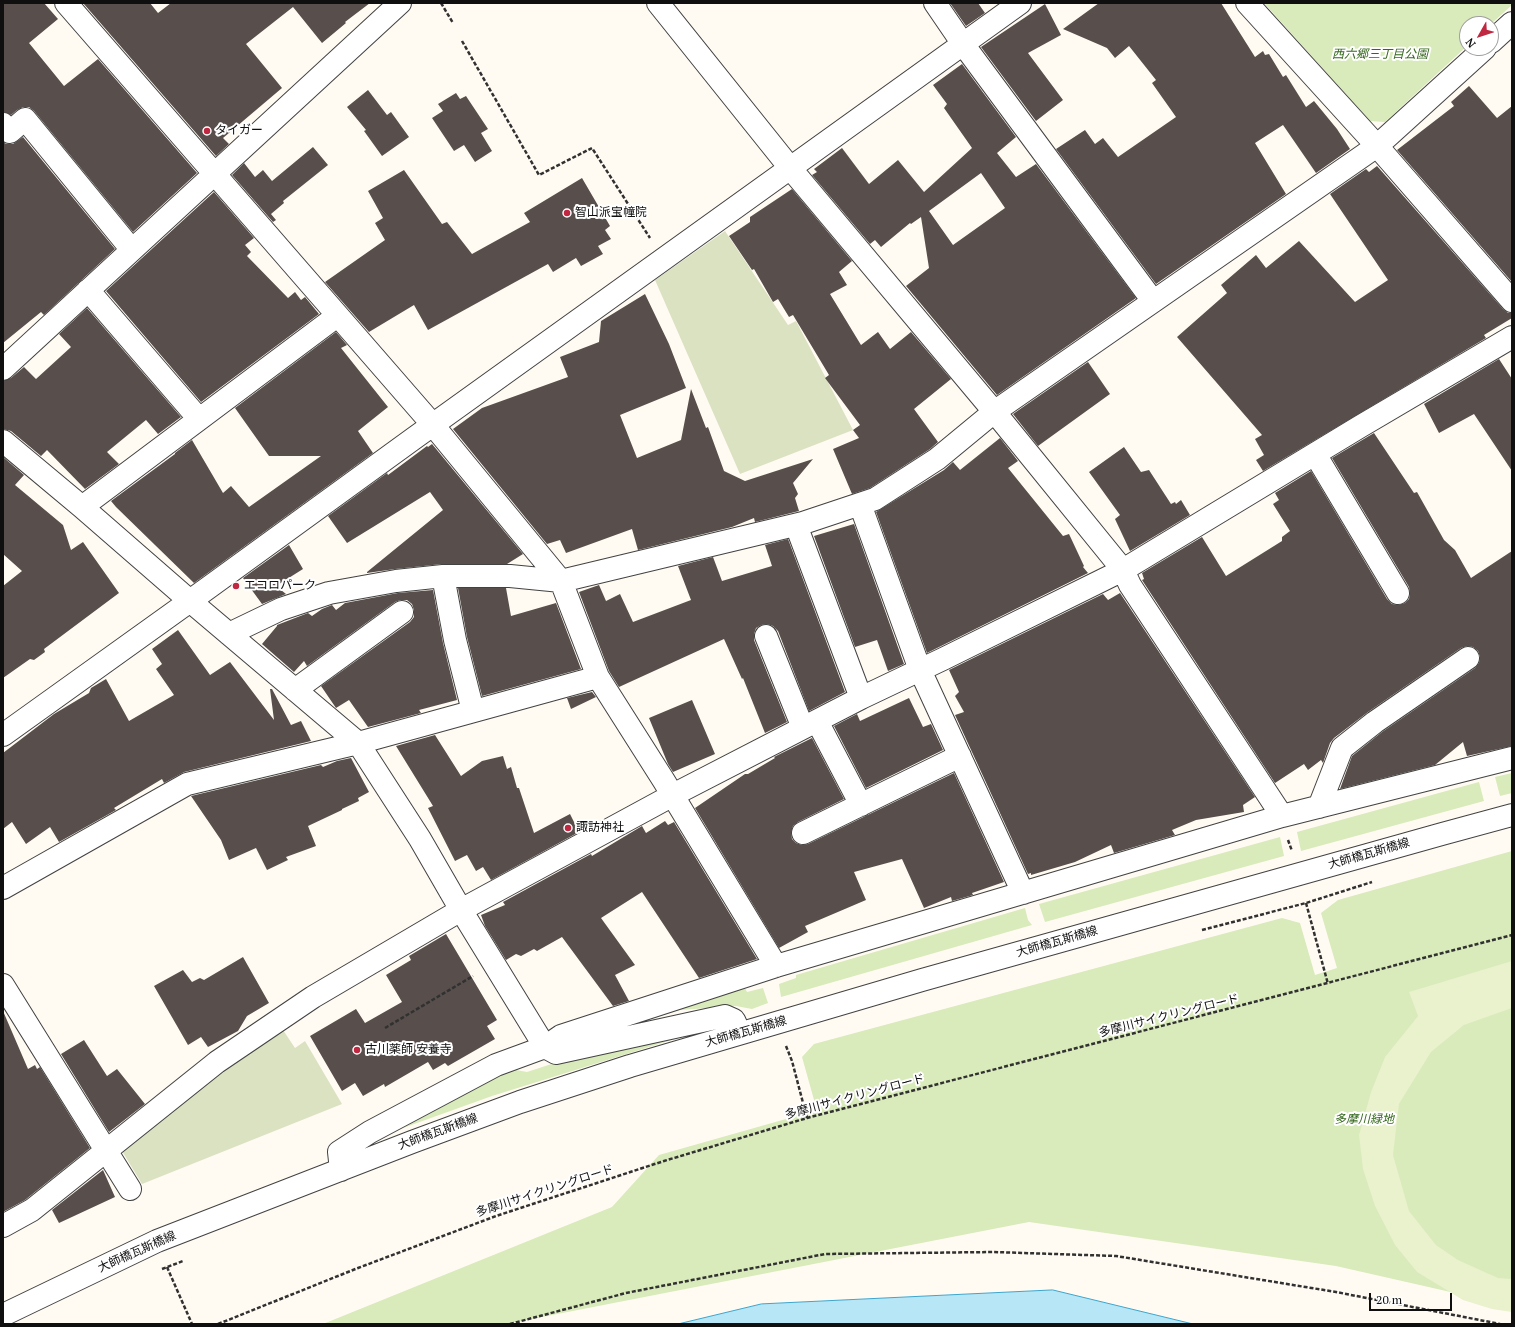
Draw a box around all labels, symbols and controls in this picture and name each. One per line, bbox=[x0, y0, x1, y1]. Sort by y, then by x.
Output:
north arrow bbox=[1459, 16, 1499, 56]
text: N bbox=[1462, 35, 1479, 51]
park label: 西六郷三丁目公園 bbox=[1332, 48, 1428, 62]
place label: タイガー bbox=[215, 124, 263, 138]
marker: タイガー bbox=[202, 126, 212, 136]
place label: 智山派宝幢院 bbox=[575, 206, 647, 220]
marker: 智山派宝幢院 bbox=[562, 208, 572, 218]
place label: エコロパーク bbox=[244, 579, 316, 593]
marker: エコロパーク bbox=[231, 581, 241, 591]
place label: 諏訪神社 bbox=[576, 821, 624, 835]
marker: 諏訪神社 bbox=[563, 823, 573, 833]
street label: 大師橋瓦斯橋線 bbox=[1327, 836, 1411, 872]
street label: 大師橋瓦斯橋線 bbox=[1015, 924, 1099, 960]
street label: 多摩川サイクリングロード bbox=[1097, 992, 1241, 1040]
street label: 大師橋瓦斯橋線 bbox=[704, 1014, 788, 1050]
place label: 古川薬師 安養寺 bbox=[365, 1043, 452, 1057]
marker: 古川薬師 安養寺 bbox=[352, 1045, 362, 1055]
street label: 多摩川サイクリングロード bbox=[784, 1071, 926, 1123]
street label: 大師橋瓦斯橋線 bbox=[396, 1111, 480, 1153]
park label: 多摩川緑地 bbox=[1334, 1113, 1394, 1127]
street label: 多摩川サイクリングロード bbox=[474, 1162, 616, 1220]
street label: 大師橋瓦斯橋線 bbox=[96, 1228, 178, 1276]
scale bar bbox=[1371, 1285, 1454, 1311]
text: 20 m bbox=[1376, 1292, 1402, 1307]

